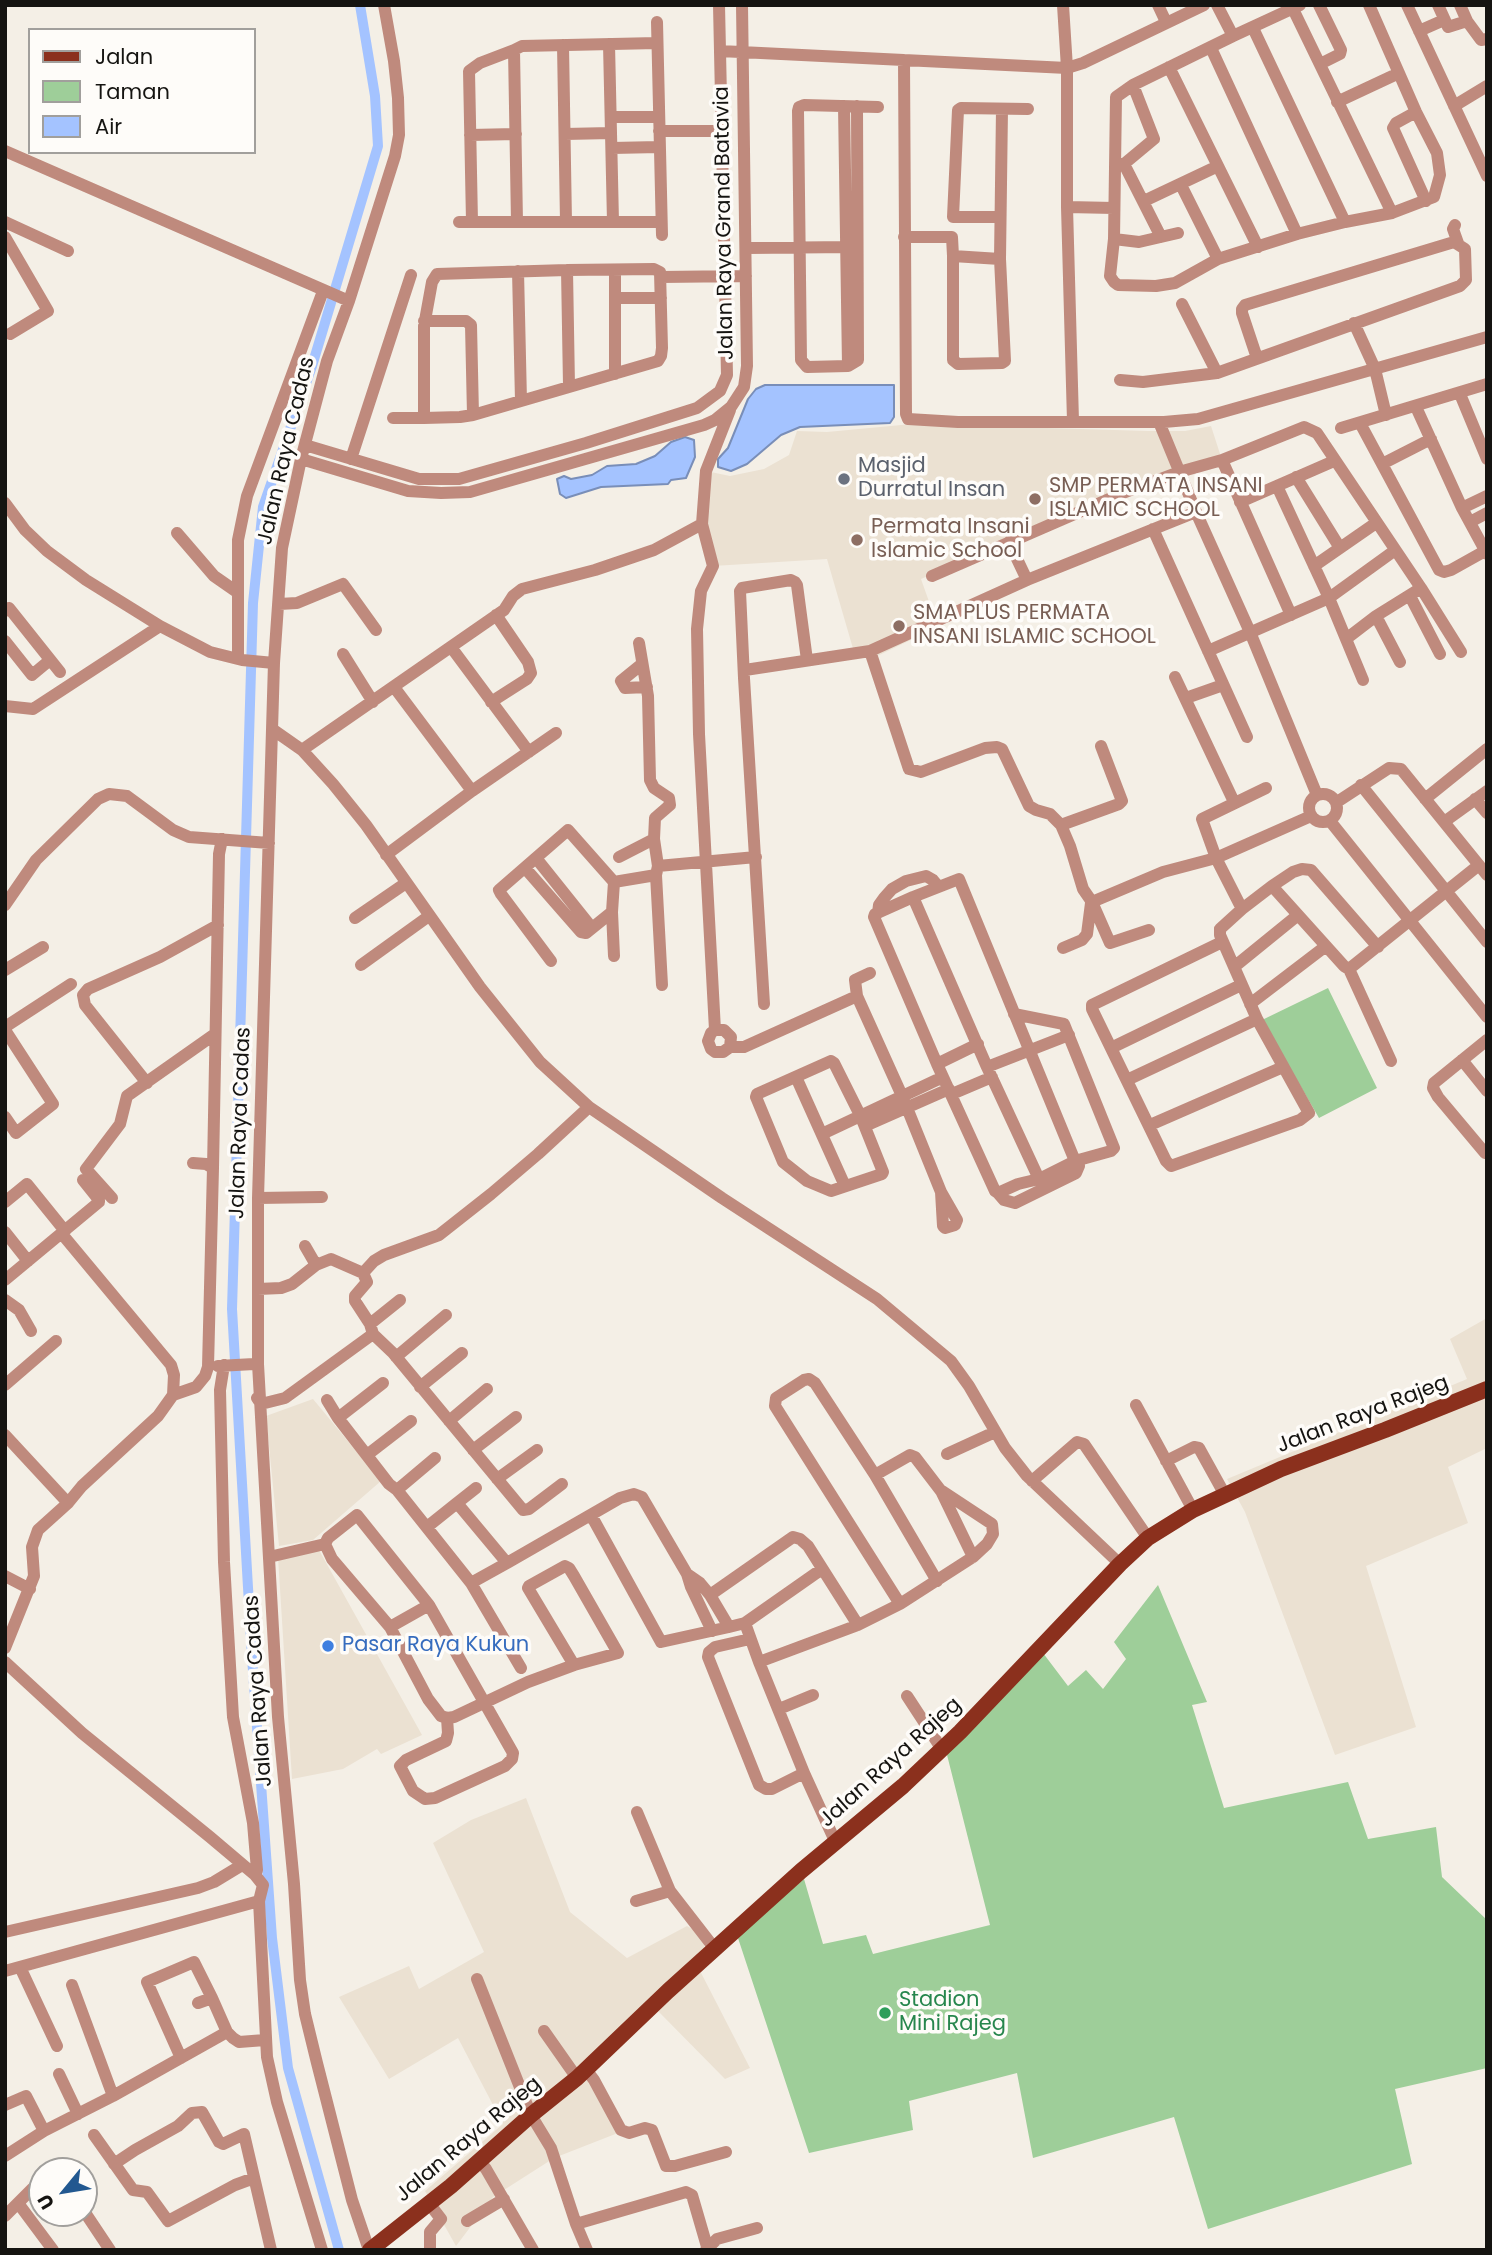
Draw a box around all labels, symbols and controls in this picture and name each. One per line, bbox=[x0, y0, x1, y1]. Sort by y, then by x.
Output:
legend bbox=[28, 28, 256, 154]
text: Jalan bbox=[95, 42, 153, 71]
text: Taman bbox=[95, 77, 170, 106]
street label: Jalan Raya Grand Batavia bbox=[710, 86, 740, 360]
text: Air bbox=[95, 112, 122, 141]
street label: Jalan Raya Cadas bbox=[253, 355, 321, 547]
place label: Masjid Durratul Insan bbox=[858, 454, 1005, 504]
marker: Masjid Durratul Insan bbox=[836, 471, 852, 487]
place label: SMP PERMATA INSANI ISLAMIC SCHOOL bbox=[1049, 474, 1263, 524]
marker: SMP PERMATA INSANI ISLAMIC SCHOOL bbox=[1027, 491, 1043, 507]
place label: Permata Insani Islamic School bbox=[871, 515, 1030, 565]
marker: Permata Insani Islamic School bbox=[849, 532, 865, 548]
place label: SMA PLUS PERMATA INSANI ISLAMIC SCHOOL bbox=[913, 601, 1156, 651]
marker: SMA PLUS PERMATA INSANI ISLAMIC SCHOOL bbox=[891, 618, 907, 634]
street label: Jalan Raya Cadas bbox=[225, 1027, 257, 1219]
street label: Jalan Raya Rajeg bbox=[1274, 1371, 1452, 1459]
street label: Jalan Raya Cadas bbox=[240, 1594, 278, 1788]
place label: Pasar Raya Kukun bbox=[342, 1633, 529, 1659]
marker: Pasar Raya Kukun bbox=[320, 1638, 336, 1654]
street label: Jalan Raya Rajeg bbox=[815, 1693, 967, 1833]
place label: Stadion Mini Rajeg bbox=[899, 1988, 1006, 2038]
marker: Stadion Mini Rajeg bbox=[877, 2005, 893, 2021]
street label: Jalan Raya Rajeg bbox=[391, 2072, 547, 2208]
north arrow bbox=[28, 2157, 98, 2227]
text: U bbox=[31, 2189, 61, 2214]

